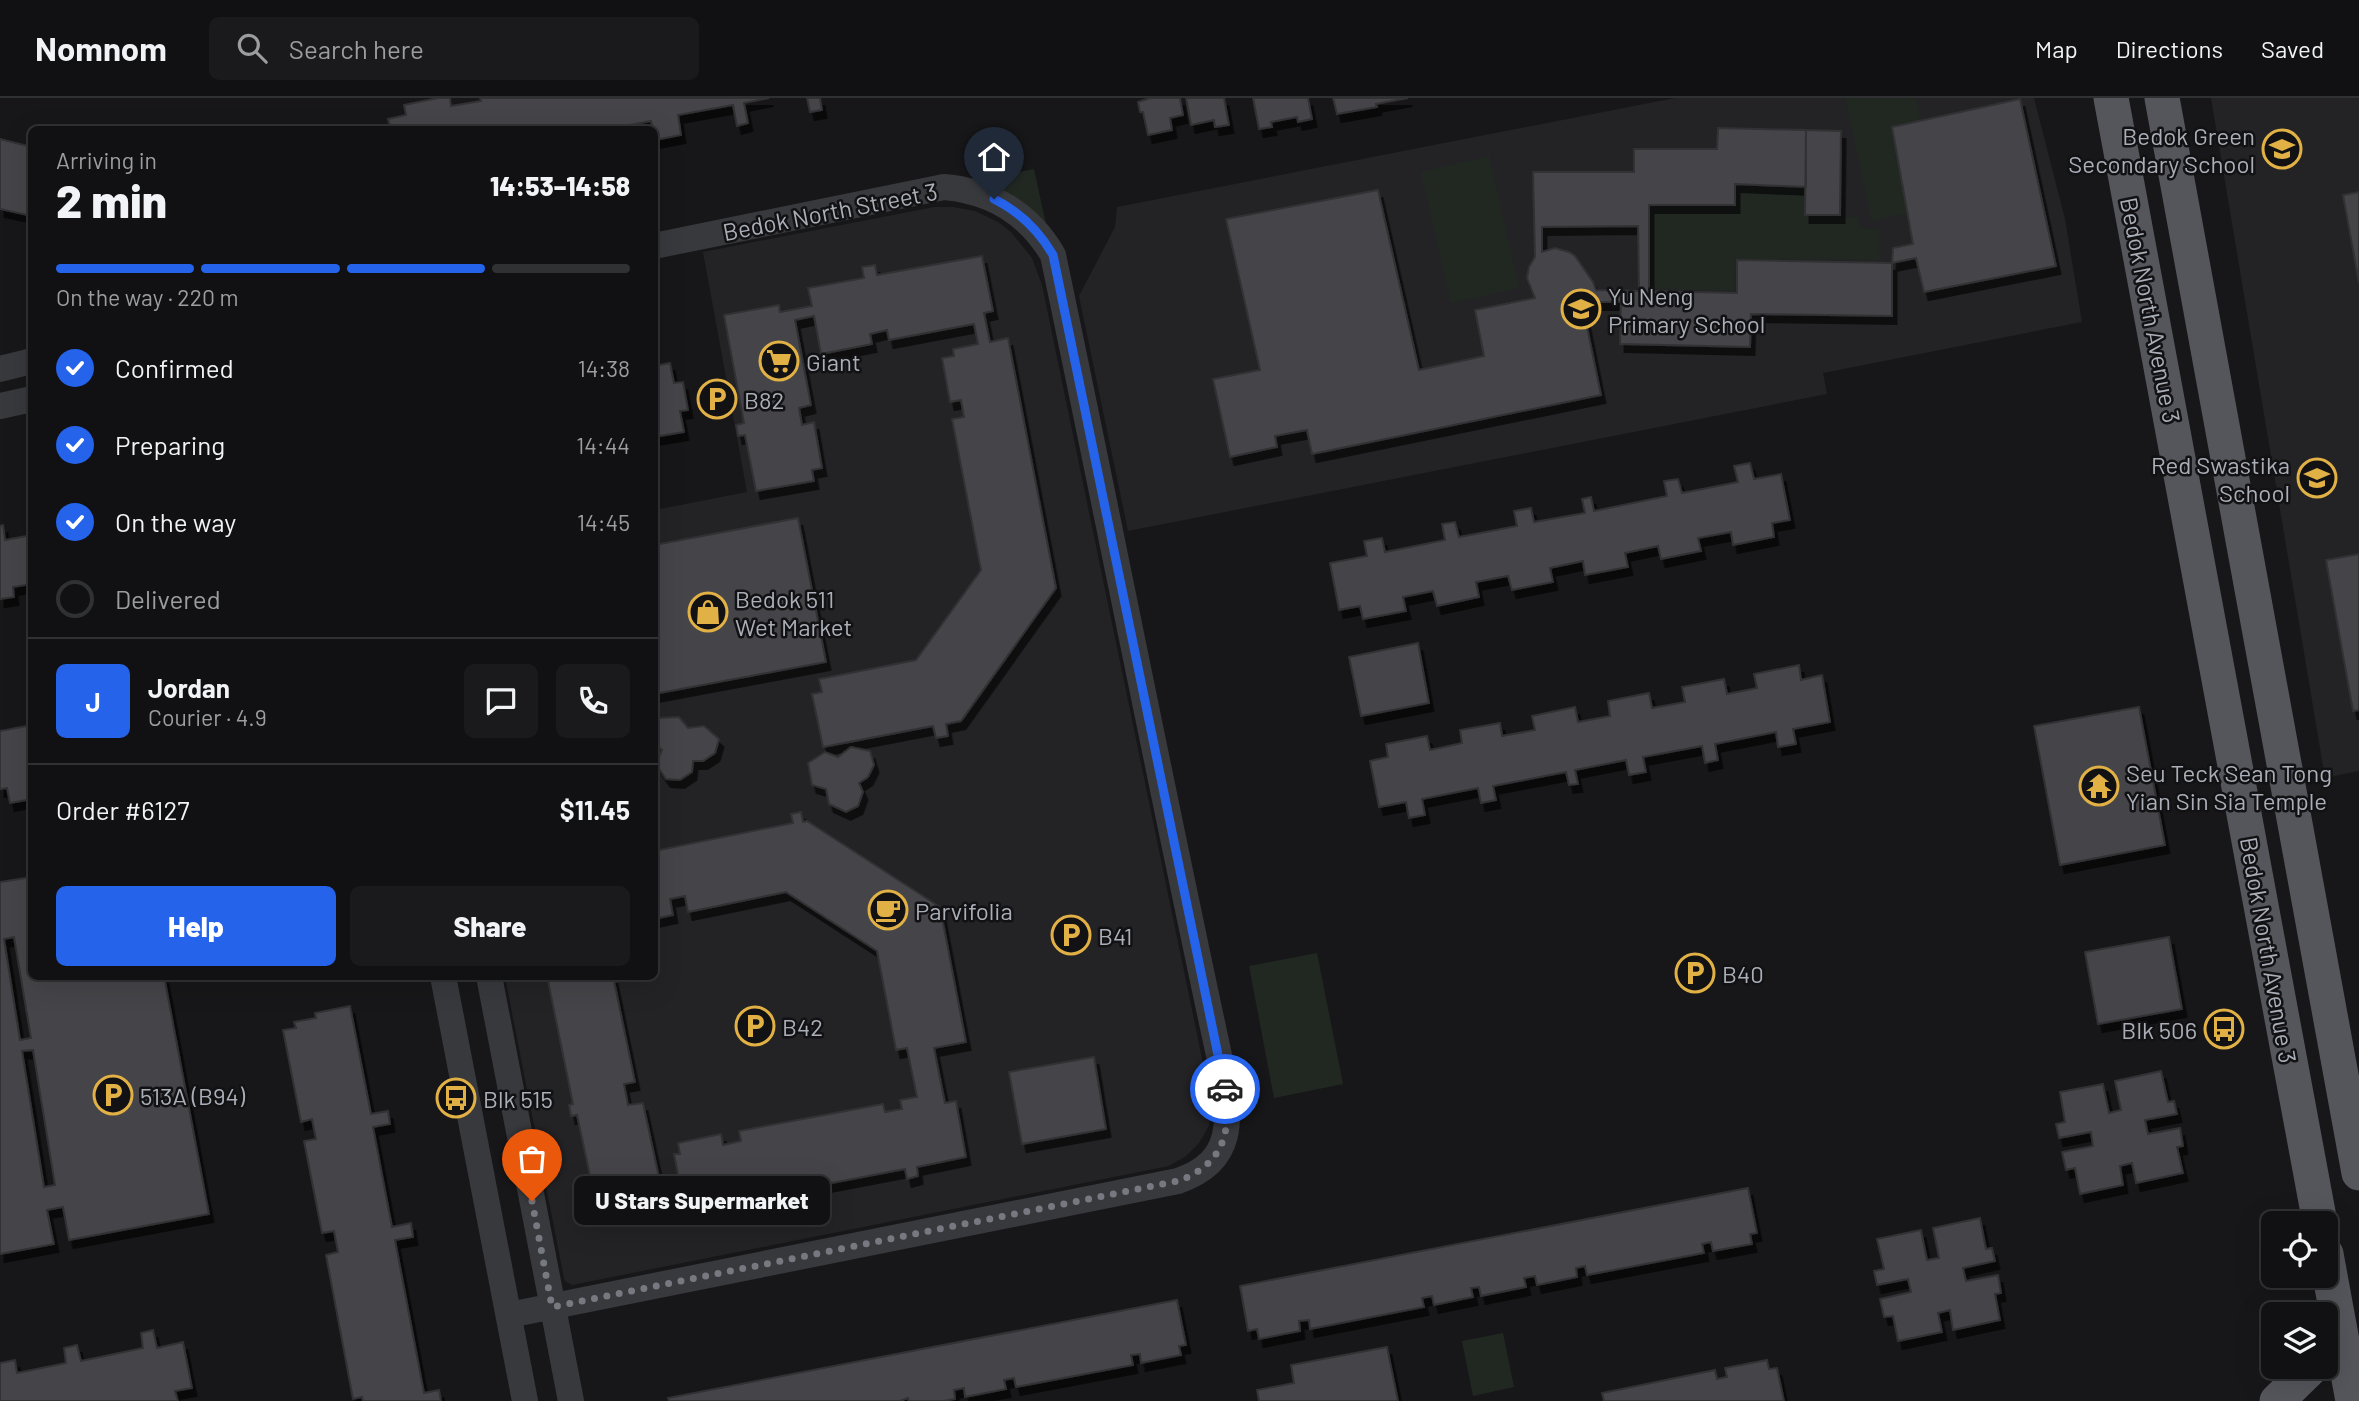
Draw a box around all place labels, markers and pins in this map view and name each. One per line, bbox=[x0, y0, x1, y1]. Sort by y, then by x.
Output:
place label: Bedok Green Secondary School bbox=[2068, 121, 2255, 178]
pin bbox=[964, 127, 1024, 199]
school or university icon: Bedok Green Secondary School bbox=[2261, 128, 2303, 170]
place label: Yu Neng Primary School bbox=[1608, 281, 1765, 338]
school or university icon: Yu Neng Primary School bbox=[1560, 288, 1602, 330]
supermarket icon: Giant bbox=[758, 340, 800, 382]
place label: Giant bbox=[806, 347, 861, 376]
parking icon: B82 bbox=[696, 378, 738, 420]
place label: B82 bbox=[744, 385, 784, 414]
place label: Red Swastika School bbox=[2151, 450, 2290, 507]
school or university icon: Red Swastika School bbox=[2296, 457, 2338, 499]
place label: Bedok 511 Wet Market bbox=[735, 584, 852, 641]
shop icon: Bedok 511 Wet Market bbox=[687, 591, 729, 633]
place label: Seu Teck Sean Tong Yian Sin Sia Temple bbox=[2126, 758, 2332, 815]
temple icon: Seu Teck Sean Tong Yian Sin Sia Temple bbox=[2078, 765, 2120, 807]
cafe icon: Parvifolia bbox=[867, 889, 909, 931]
place label: Parvifolia bbox=[915, 896, 1013, 925]
parking icon: B41 bbox=[1050, 914, 1092, 956]
place label: B41 bbox=[1098, 921, 1132, 950]
parking icon: B40 bbox=[1674, 952, 1716, 994]
place label: B40 bbox=[1722, 959, 1764, 988]
parking icon: B42 bbox=[734, 1005, 776, 1047]
bus stop icon: Blk 506 bbox=[2203, 1008, 2245, 1050]
place label: B42 bbox=[782, 1012, 823, 1041]
place label: Blk 506 bbox=[2121, 1015, 2197, 1044]
parking icon: 513A (B94) bbox=[92, 1074, 134, 1116]
bus stop icon: Blk 515 bbox=[435, 1077, 477, 1119]
place label: 513A (B94) bbox=[140, 1081, 246, 1110]
place label: Blk 515 bbox=[483, 1084, 553, 1113]
pin bbox=[502, 1129, 562, 1201]
callout: U Stars Supermarket bbox=[574, 1176, 830, 1226]

